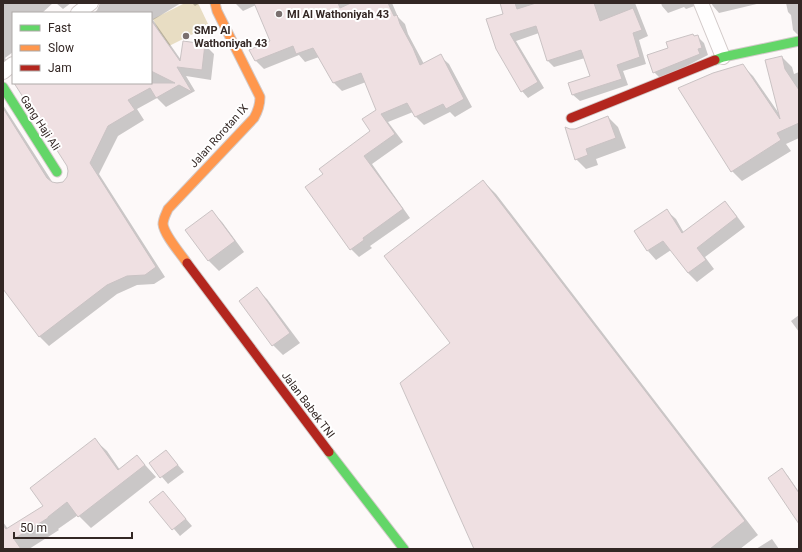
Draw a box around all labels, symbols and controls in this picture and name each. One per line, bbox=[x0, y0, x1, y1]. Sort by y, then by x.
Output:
place label: MI Al Wathoniyah 43 bbox=[287, 8, 389, 21]
marker: MI Al Wathoniyah 43 bbox=[274, 9, 284, 19]
legend bbox=[12, 12, 152, 84]
text: Fast bbox=[48, 21, 71, 35]
place label: SMP Al Wathoniyah 43 bbox=[194, 24, 267, 50]
marker: SMP Al Wathoniyah 43 bbox=[181, 31, 191, 41]
text: Slow bbox=[48, 41, 74, 55]
text: Jam bbox=[48, 61, 72, 75]
street label: Gang Haji Ali bbox=[17, 93, 63, 153]
street label: Jalan Rorotan IX bbox=[187, 102, 251, 170]
street label: Jalan Babek TNI bbox=[279, 369, 337, 441]
scale bar bbox=[14, 514, 132, 540]
text: 50 m bbox=[20, 521, 47, 535]

